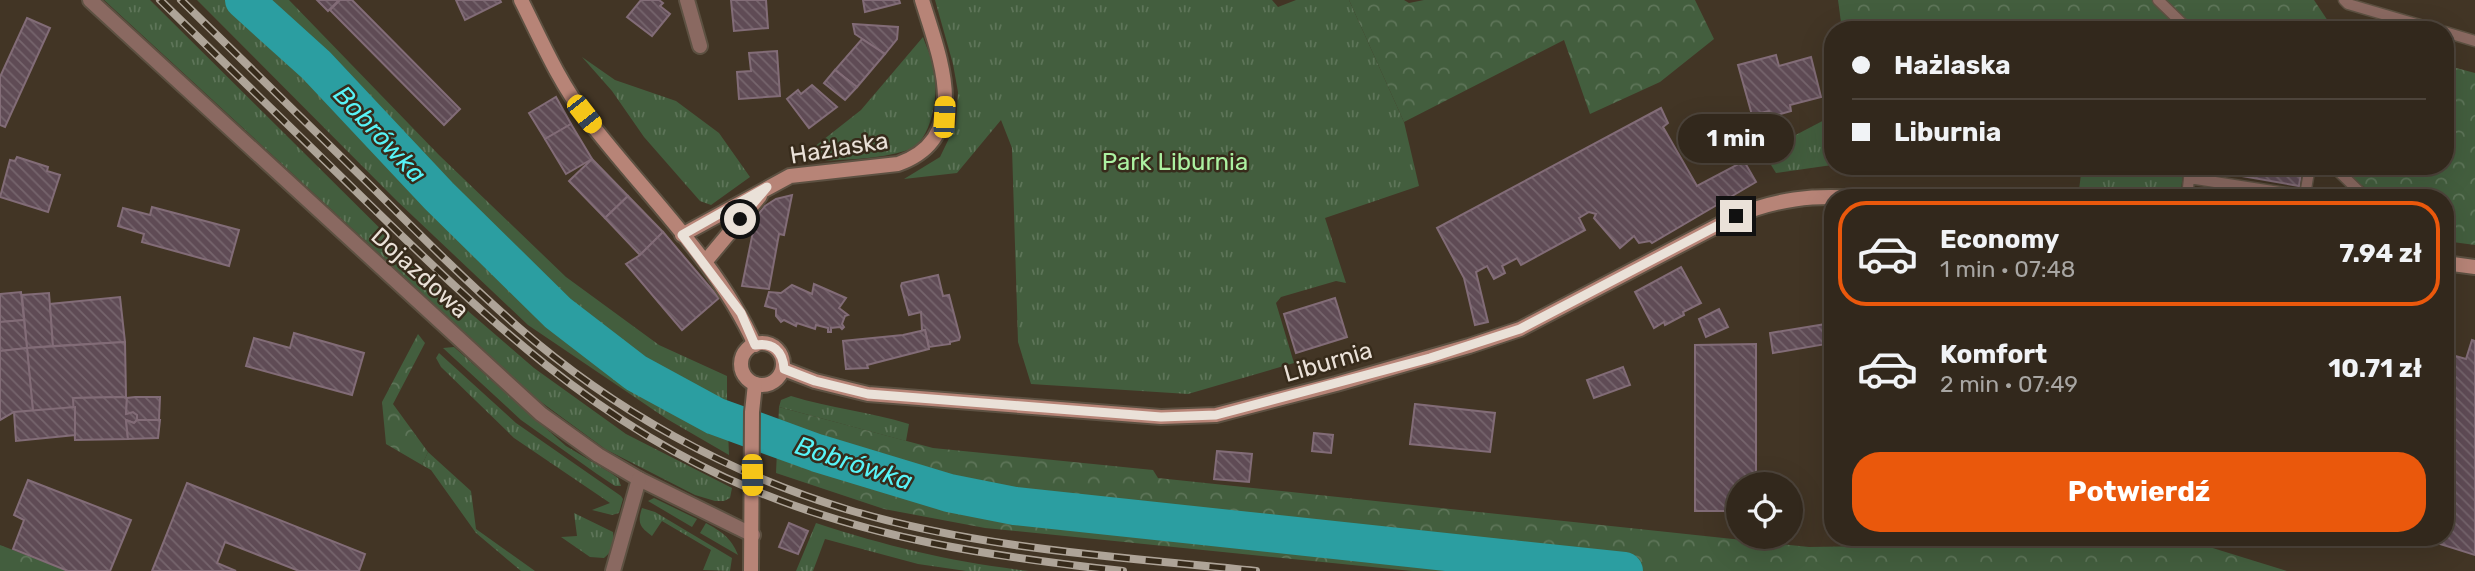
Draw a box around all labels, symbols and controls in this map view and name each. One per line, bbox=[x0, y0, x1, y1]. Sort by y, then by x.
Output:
text: Hażlaska bbox=[1894, 50, 2011, 81]
water label: Bobrówka bbox=[327, 79, 432, 189]
car bbox=[563, 91, 606, 137]
car bbox=[933, 95, 956, 139]
callout: 1 min bbox=[1678, 114, 1794, 164]
text: Liburnia bbox=[1894, 117, 2001, 148]
text: 1 min bbox=[1707, 124, 1765, 152]
street label: Hażlaska bbox=[788, 126, 890, 170]
park label: Park Liburnia bbox=[1102, 148, 1248, 176]
route end bbox=[1720, 200, 1752, 232]
route start bbox=[724, 203, 756, 235]
street label: Dojazdowa bbox=[365, 222, 475, 324]
icon: car bbox=[1856, 222, 1919, 285]
text: Economy bbox=[1940, 224, 2059, 255]
text: 7.94 zł bbox=[2339, 238, 2422, 269]
text: 1 min · 07:48 bbox=[1940, 255, 2076, 283]
street label: Liburnia bbox=[1281, 336, 1375, 388]
icon: car bbox=[1856, 337, 1919, 400]
text: Komfort bbox=[1940, 339, 2047, 370]
text: 10.71 zł bbox=[2328, 353, 2422, 384]
text: 2 min · 07:49 bbox=[1940, 370, 2078, 398]
water label: Bobrówka bbox=[791, 430, 916, 497]
button: Potwierdź bbox=[1852, 452, 2426, 532]
car bbox=[742, 454, 763, 496]
map controls bbox=[1726, 472, 1803, 549]
button: locate bbox=[1726, 472, 1803, 549]

